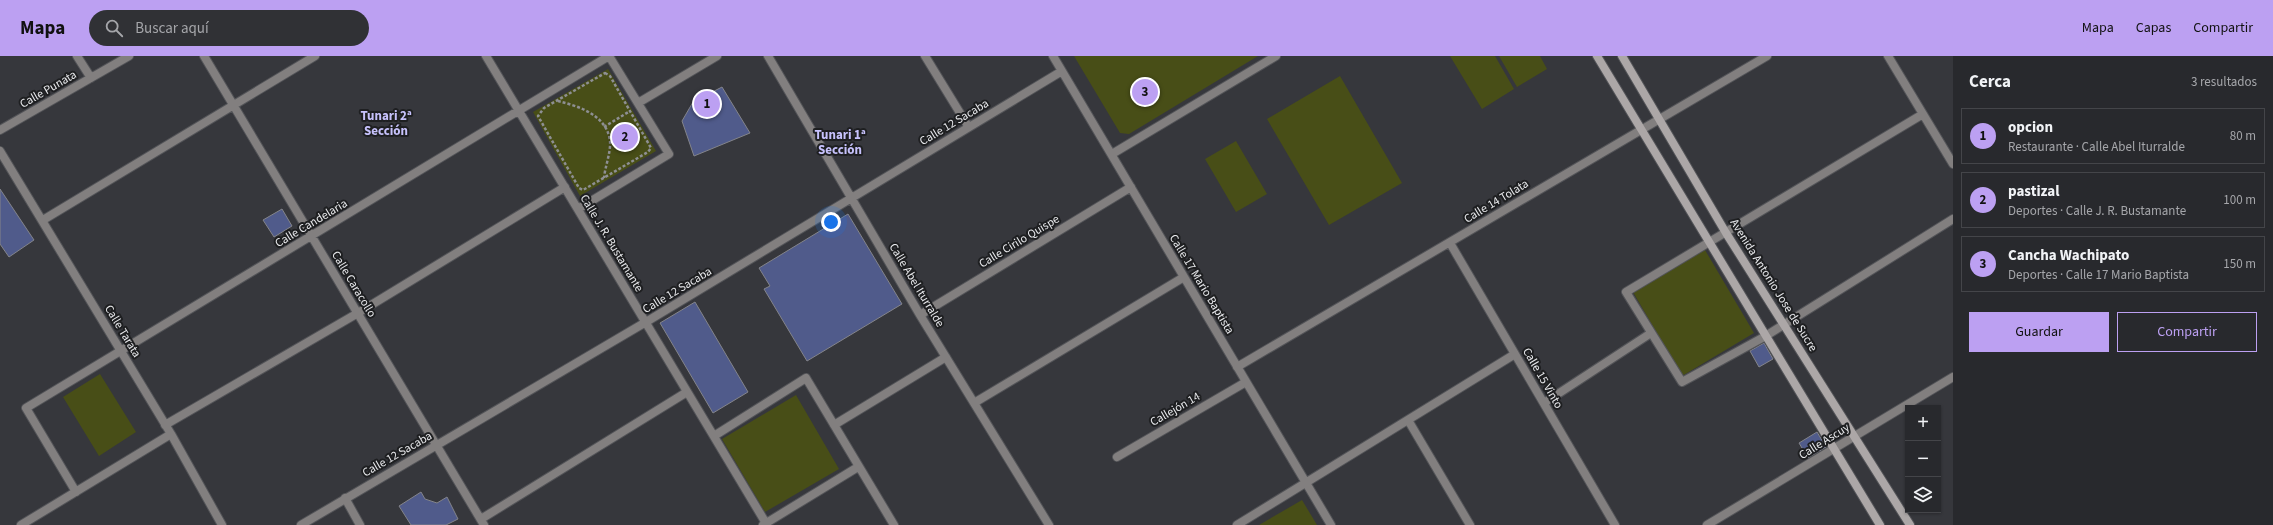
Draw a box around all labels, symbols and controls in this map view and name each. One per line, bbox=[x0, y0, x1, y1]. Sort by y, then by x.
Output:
search box bbox=[89, 10, 369, 46]
text: Mapa bbox=[20, 15, 65, 42]
icon: search bbox=[103, 17, 125, 39]
text: Buscar aquí bbox=[135, 18, 209, 39]
text: Mapa bbox=[2082, 18, 2114, 38]
text: Capas bbox=[2136, 18, 2171, 38]
text: Compartir bbox=[2193, 18, 2253, 38]
street label: Calle Punata bbox=[17, 66, 80, 113]
text: Cerca bbox=[1969, 70, 2011, 94]
text: 3 resultados bbox=[2191, 73, 2257, 91]
pin: 3 bbox=[1132, 77, 1158, 107]
pin: 1 bbox=[694, 89, 720, 119]
street label: Calle 12 Sacaba bbox=[916, 95, 992, 150]
district label: Tunari 2ª Sección bbox=[360, 107, 412, 140]
text: opcion bbox=[2008, 117, 2053, 138]
pin: 2 bbox=[612, 122, 638, 152]
district label: Tunari 1ª Sección bbox=[814, 126, 866, 159]
text: 1 bbox=[1980, 127, 1986, 145]
text: 80 m bbox=[2230, 127, 2256, 145]
text: Restaurante · Calle Abel Iturralde bbox=[2008, 138, 2185, 156]
street label: Calle 14 Tolata bbox=[1461, 175, 1532, 227]
text: pastizal bbox=[2008, 181, 2059, 202]
street label: Calle J. R. Bustamante bbox=[576, 191, 647, 295]
text: 2 bbox=[1980, 191, 1986, 209]
text: 100 m bbox=[2223, 191, 2256, 209]
street label: Calle Candelaria bbox=[272, 195, 351, 252]
text: Deportes · Calle J. R. Bustamante bbox=[2008, 202, 2186, 220]
street label: Calle Cirilo Quispe bbox=[976, 211, 1063, 272]
your location bbox=[821, 212, 841, 232]
street label: Avenida Antonio Jose de Sucre bbox=[1726, 216, 1821, 355]
street label: Calle 17 Mario Baptista bbox=[1165, 231, 1238, 337]
street label: Calle Abel Iturralde bbox=[885, 240, 948, 331]
text: Cancha Wachipato bbox=[2008, 245, 2129, 266]
street label: Calle Caracollo bbox=[327, 248, 380, 321]
text: 3 bbox=[1980, 255, 1986, 273]
text: 150 m bbox=[2223, 255, 2256, 273]
street label: Calle 12 Sacaba bbox=[639, 263, 715, 318]
text: Deportes · Calle 17 Mario Baptista bbox=[2008, 266, 2189, 284]
street label: Calle Tarata bbox=[100, 302, 145, 361]
button: Guardar bbox=[1969, 312, 2109, 352]
button: Compartir bbox=[2117, 312, 2257, 352]
street label: Calle 15 Vinto bbox=[1518, 345, 1567, 412]
street label: Callejón 14 bbox=[1147, 388, 1203, 431]
map controls bbox=[1905, 405, 1941, 513]
button: + bbox=[1905, 405, 1941, 441]
street label: Calle Ascuy bbox=[1796, 419, 1853, 464]
street label: Calle 12 Sacaba bbox=[359, 428, 435, 481]
button: − bbox=[1905, 441, 1941, 477]
button: layers bbox=[1905, 477, 1941, 513]

